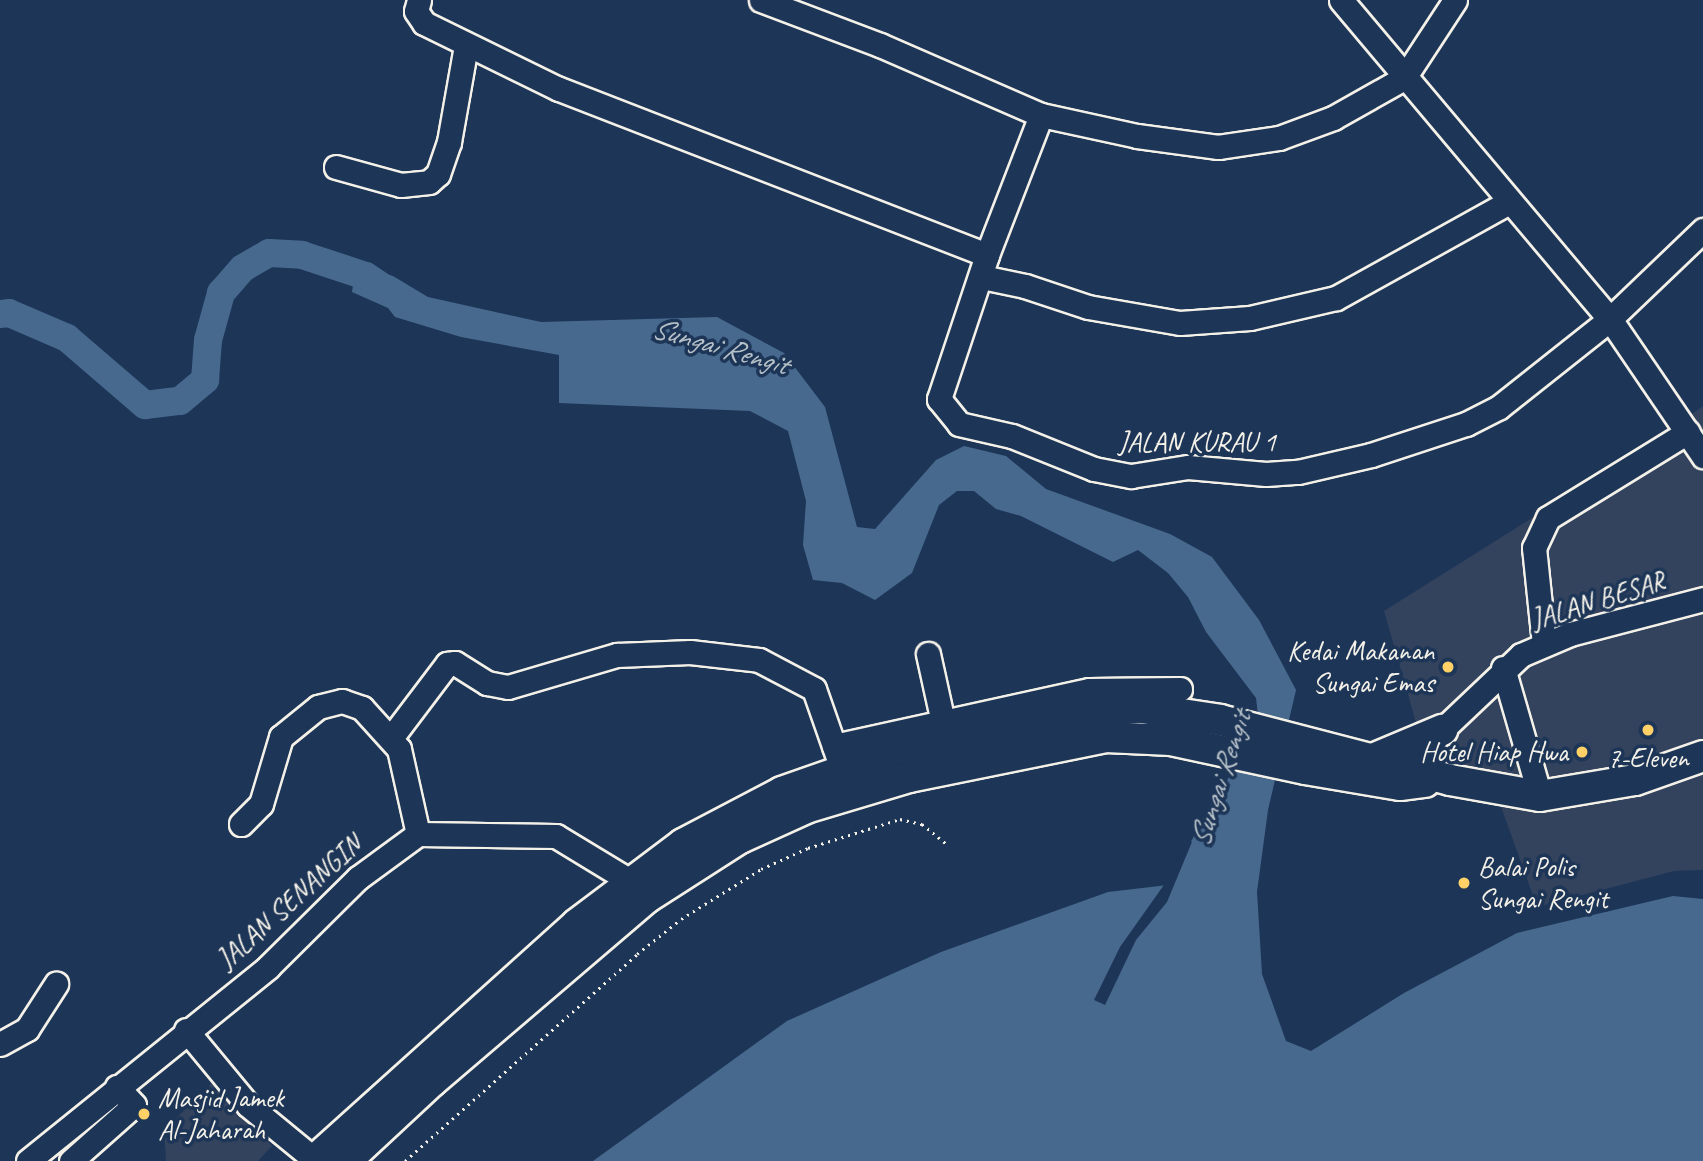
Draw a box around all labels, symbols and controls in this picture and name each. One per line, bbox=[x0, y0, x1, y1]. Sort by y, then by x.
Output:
water label: Sungai Rengit bbox=[648, 309, 792, 383]
street label: JALAN KURAU 1 bbox=[1118, 425, 1276, 459]
street label: JALAN BESAR bbox=[1526, 564, 1670, 636]
place label: Kedai Makanan Sungai Emas bbox=[1287, 634, 1434, 700]
marker: Kedai Makanan Sungai Emas bbox=[1440, 659, 1456, 675]
water label: Sungai Rengit bbox=[1181, 707, 1259, 851]
marker: 7-Eleven bbox=[1640, 722, 1656, 738]
place label: Hotel Hiap Hwa bbox=[1420, 735, 1568, 769]
place label: 7-Eleven bbox=[1607, 741, 1689, 775]
marker: Hotel Hiap Hwa bbox=[1574, 744, 1590, 760]
street label: JALAN SENANGIN bbox=[209, 828, 369, 976]
place label: Balai Polis Sungai Rengit bbox=[1478, 850, 1608, 916]
marker: Balai Polis Sungai Rengit bbox=[1456, 875, 1472, 891]
place label: Masjid Jamek Al-Jaharah bbox=[158, 1081, 284, 1147]
marker: Masjid Jamek Al-Jaharah bbox=[136, 1106, 152, 1122]

